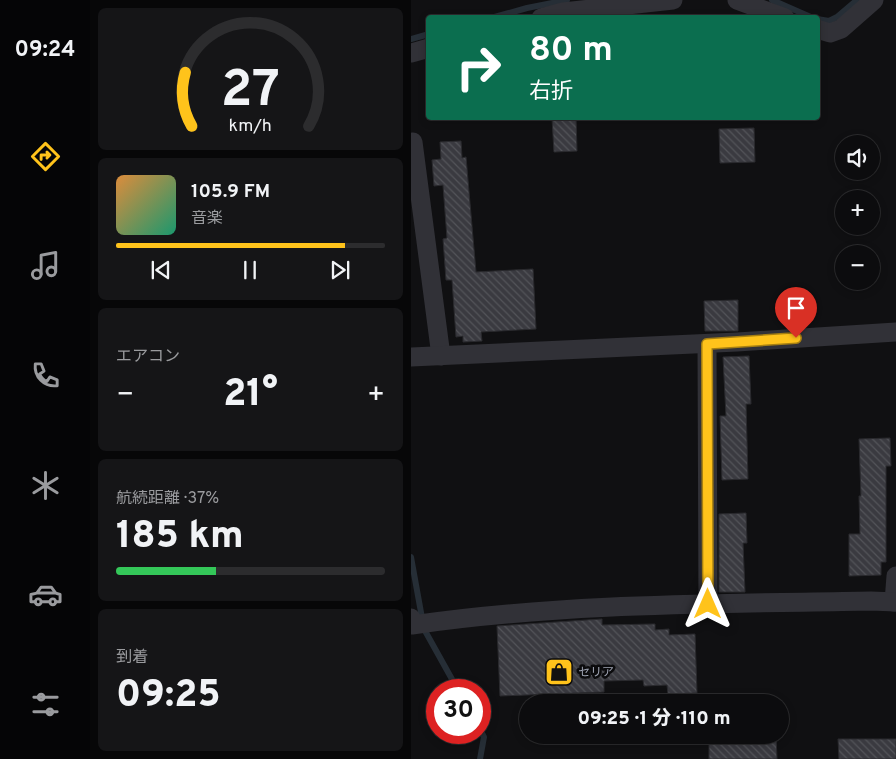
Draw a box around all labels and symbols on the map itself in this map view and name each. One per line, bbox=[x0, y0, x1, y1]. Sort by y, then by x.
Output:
pin bbox=[775, 287, 817, 338]
position arrow bbox=[681, 577, 733, 629]
shop icon: セリア bbox=[544, 657, 574, 687]
place label: セリア bbox=[578, 665, 614, 681]
speed limit sign: 30 bbox=[426, 679, 491, 744]

